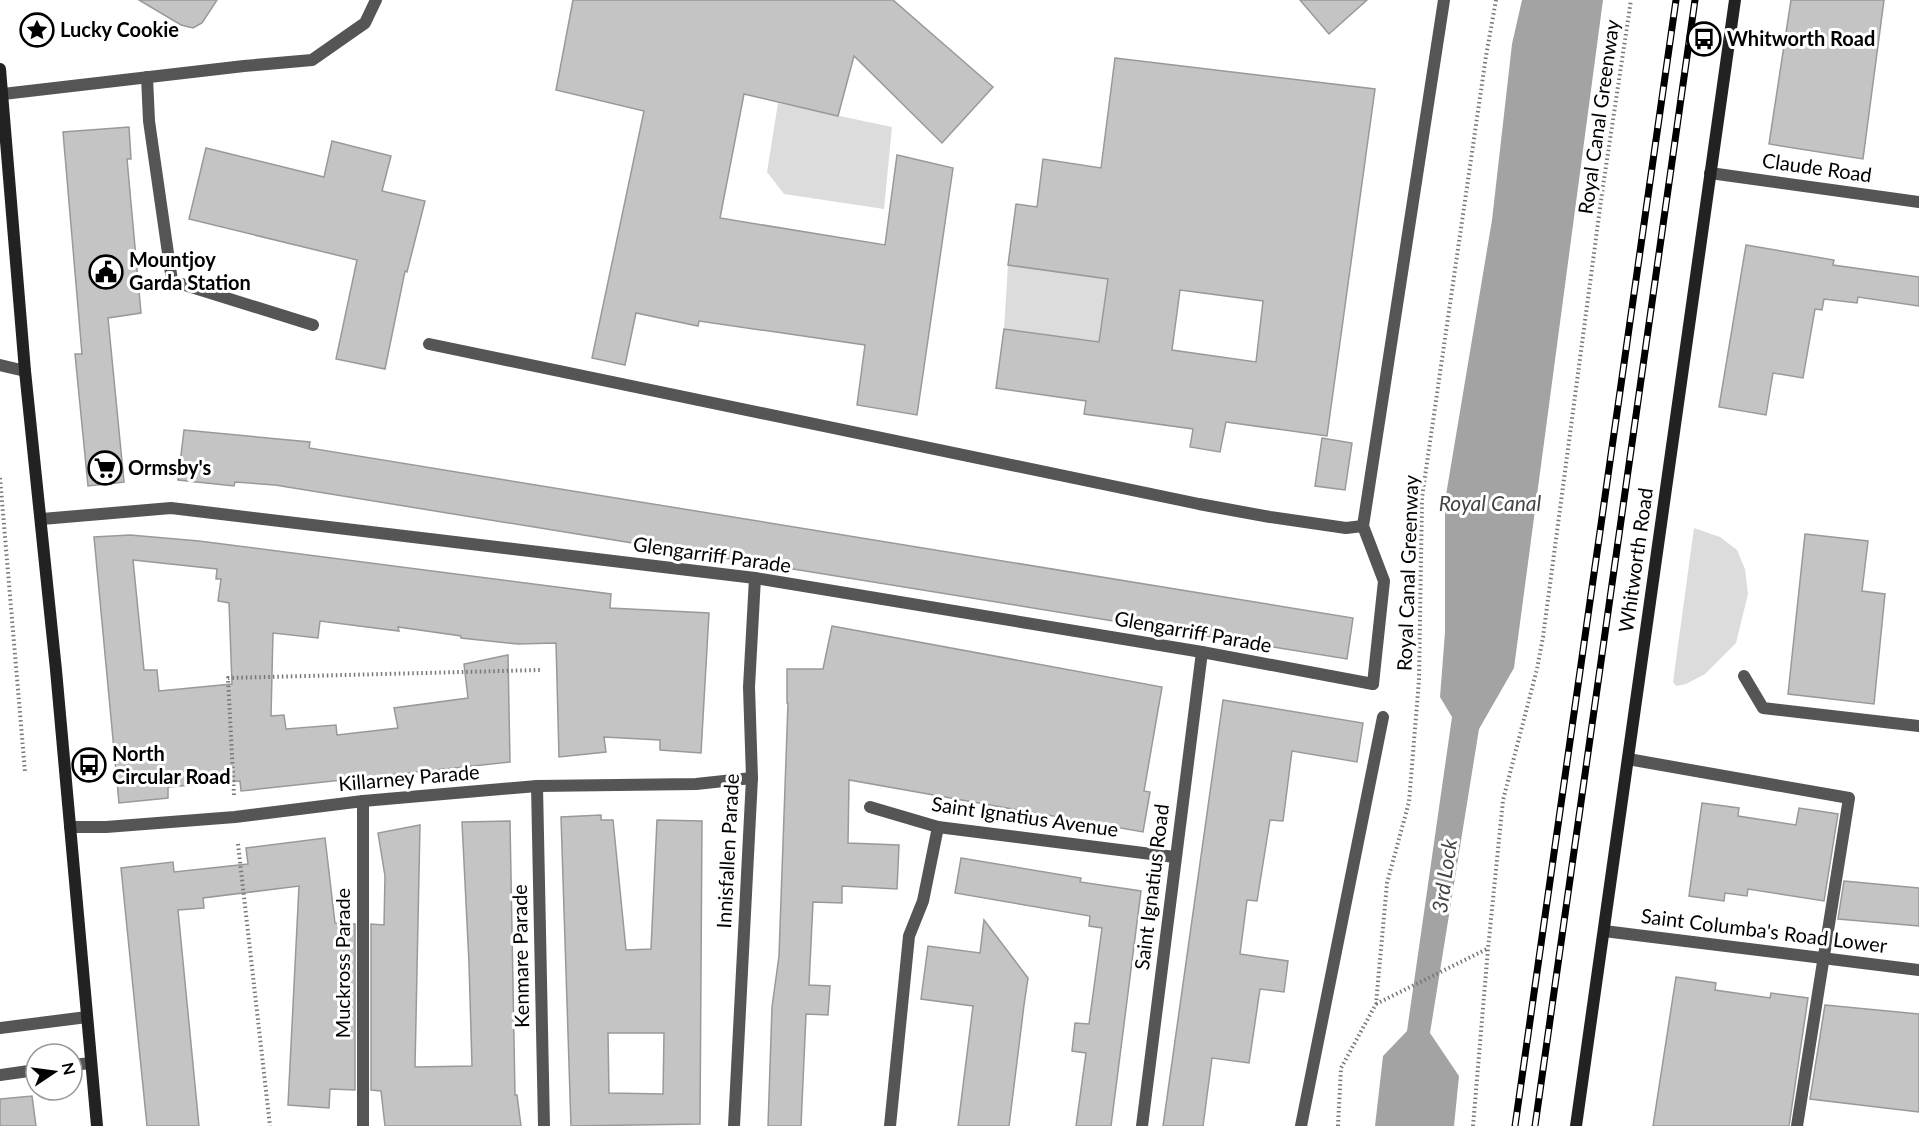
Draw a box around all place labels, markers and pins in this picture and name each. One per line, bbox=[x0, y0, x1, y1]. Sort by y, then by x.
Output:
place icon: Lucky Cookie bbox=[19, 12, 55, 48]
place label: Lucky Cookie bbox=[60, 17, 179, 41]
bus stop icon: Whitworth Road bbox=[1686, 21, 1722, 57]
place label: Whitworth Road bbox=[1727, 26, 1875, 50]
place label: Mountjoy Garda Station bbox=[129, 247, 251, 294]
public building icon: Mountjoy Garda Station bbox=[88, 254, 124, 290]
supermarket icon: Ormsby's bbox=[87, 450, 123, 486]
place label: Ormsby's bbox=[128, 455, 212, 479]
place label: North Circular Road bbox=[112, 741, 231, 788]
bus stop icon: North Circular Road bbox=[71, 747, 107, 783]

